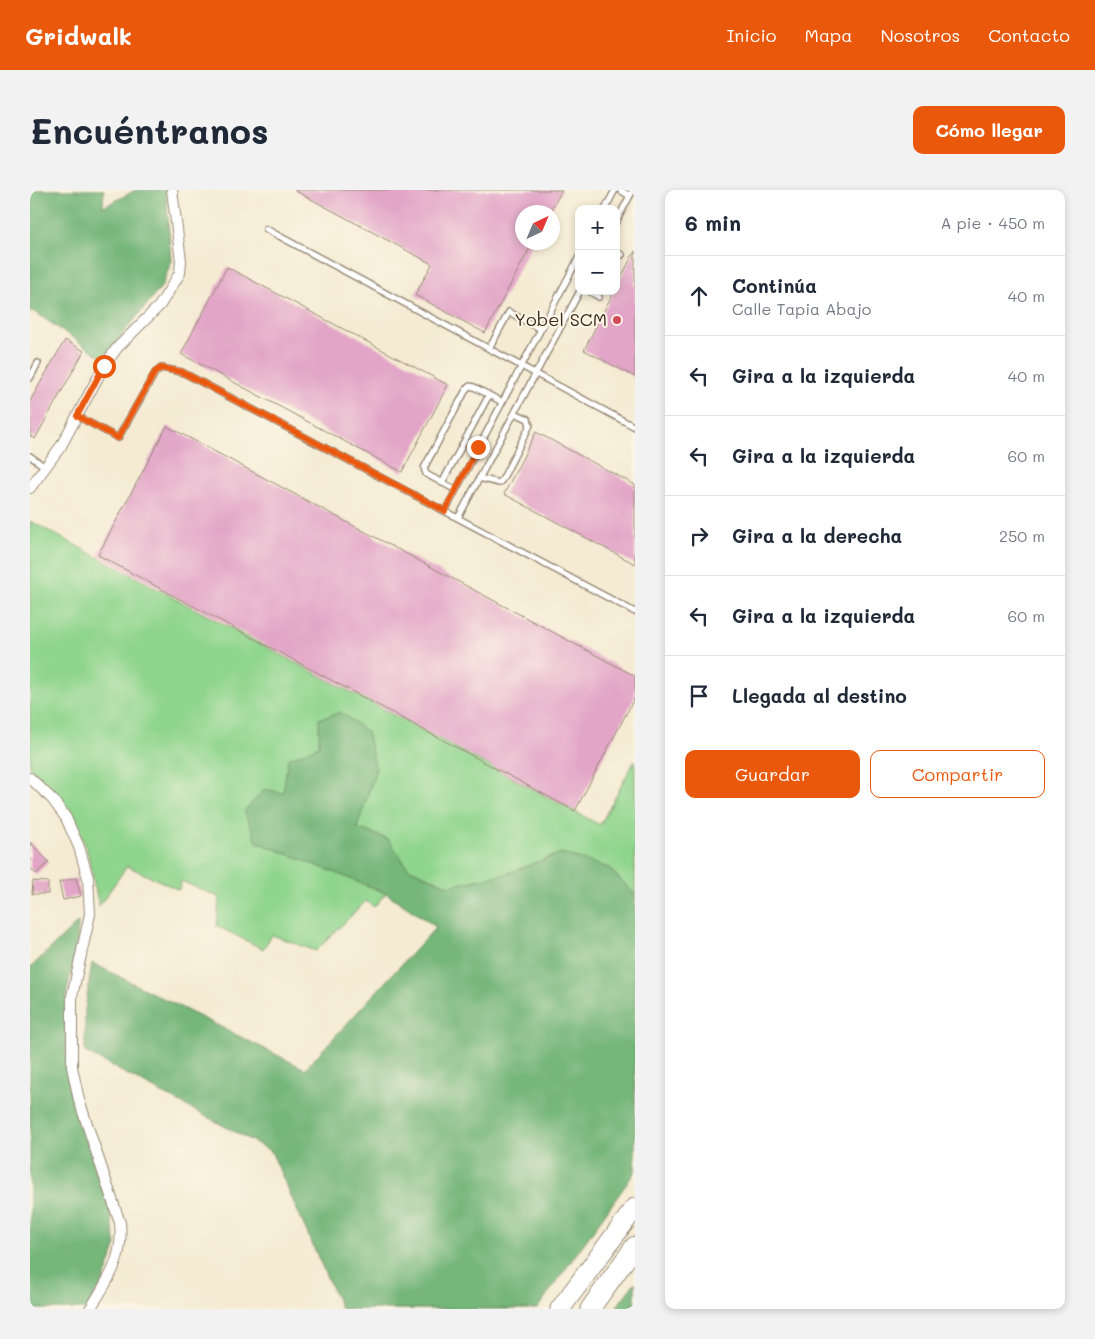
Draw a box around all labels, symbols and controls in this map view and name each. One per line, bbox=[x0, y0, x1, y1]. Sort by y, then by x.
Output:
text: Gridwalk bbox=[25, 20, 132, 51]
text: Inicio bbox=[726, 23, 777, 47]
text: Mapa bbox=[805, 23, 852, 47]
text: Nosotros bbox=[880, 23, 960, 47]
text: Contacto bbox=[988, 23, 1070, 47]
button: Cómo llegar bbox=[913, 106, 1065, 154]
text: Encuéntranos bbox=[30, 107, 269, 153]
north arrow bbox=[515, 205, 560, 250]
map controls bbox=[575, 205, 620, 295]
button: + bbox=[575, 205, 620, 250]
text: 6 min bbox=[685, 209, 741, 236]
text: A pie · 450 m bbox=[940, 212, 1045, 233]
button: − bbox=[575, 250, 620, 295]
text: Continúa bbox=[732, 273, 817, 298]
icon: ahead bbox=[685, 282, 713, 310]
text: 40 m bbox=[1008, 285, 1045, 306]
text: Calle Tapia Abajo bbox=[732, 298, 871, 319]
place label: Yobel SCM bbox=[514, 307, 607, 331]
marker: Yobel SCM bbox=[611, 314, 623, 326]
route start bbox=[93, 355, 116, 378]
icon: left bbox=[685, 362, 713, 390]
text: Gira a la izquierda bbox=[732, 363, 915, 388]
text: 40 m bbox=[1008, 365, 1045, 386]
route end bbox=[467, 436, 490, 459]
icon: left bbox=[685, 442, 713, 470]
text: Gira a la izquierda bbox=[732, 443, 915, 468]
text: 60 m bbox=[1008, 445, 1045, 466]
icon: right bbox=[685, 522, 713, 550]
text: Gira a la derecha bbox=[732, 523, 902, 548]
text: 250 m bbox=[999, 525, 1045, 546]
icon: left bbox=[685, 602, 713, 630]
text: Gira a la izquierda bbox=[732, 603, 915, 628]
text: 60 m bbox=[1008, 605, 1045, 626]
icon: arrive bbox=[685, 682, 713, 710]
text: Llegada al destino bbox=[732, 683, 907, 708]
button: Guardar bbox=[685, 750, 860, 798]
button: Compartir bbox=[870, 750, 1045, 798]

